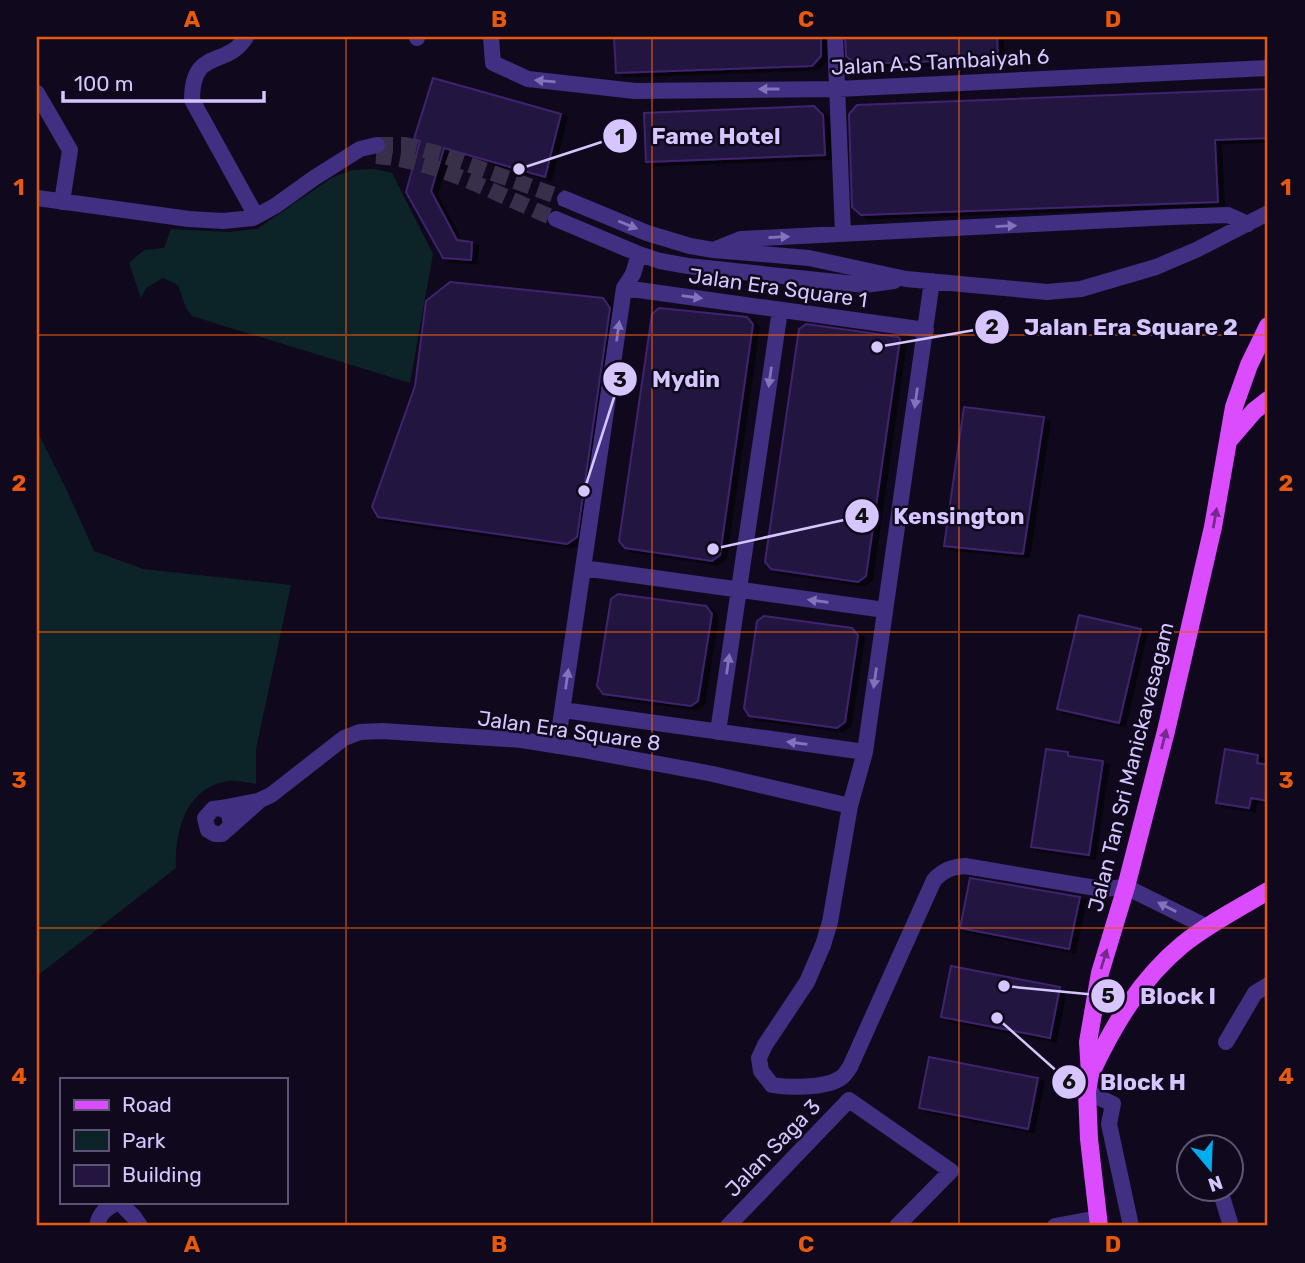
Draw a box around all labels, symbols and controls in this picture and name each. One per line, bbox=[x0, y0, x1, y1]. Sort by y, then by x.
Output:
text: A bbox=[184, 5, 201, 33]
text: B bbox=[491, 5, 507, 33]
text: C bbox=[798, 5, 814, 33]
text: D bbox=[1105, 5, 1121, 33]
street label: Jalan A.S Tambaiyah 6 bbox=[830, 43, 1050, 80]
scale bar bbox=[63, 60, 264, 104]
text: 100 m bbox=[74, 71, 133, 96]
one-way arrow bbox=[534, 75, 556, 86]
one-way arrow bbox=[758, 83, 780, 95]
callout: Fame Hotel bbox=[602, 114, 794, 158]
text: Fame Hotel bbox=[651, 122, 781, 150]
text: 1 bbox=[615, 124, 625, 149]
text: 1 bbox=[13, 173, 25, 201]
text: 1 bbox=[1280, 173, 1292, 201]
one-way arrow bbox=[617, 219, 638, 230]
one-way arrow bbox=[996, 220, 1018, 231]
one-way arrow bbox=[768, 231, 790, 242]
street label: Jalan Era Square 1 bbox=[687, 263, 869, 312]
one-way arrow bbox=[681, 292, 703, 303]
callout: Jalan Era Square 2 bbox=[975, 305, 1252, 349]
text: Jalan Era Square 2 bbox=[1024, 313, 1238, 341]
text: 2 bbox=[985, 314, 999, 339]
one-way arrow bbox=[613, 320, 624, 342]
callout: Mydin bbox=[603, 357, 734, 401]
text: Mydin bbox=[652, 365, 720, 393]
one-way arrow bbox=[764, 366, 775, 388]
text: 3 bbox=[613, 367, 627, 392]
one-way arrow bbox=[910, 387, 921, 409]
text: 2 bbox=[12, 469, 26, 497]
text: 2 bbox=[1279, 469, 1293, 497]
callout: Kensington bbox=[844, 494, 1039, 538]
text: Kensington bbox=[893, 502, 1025, 530]
text: 4 bbox=[855, 503, 869, 528]
one-way arrow bbox=[1209, 507, 1220, 529]
one-way arrow bbox=[807, 595, 829, 606]
street label: Jalan Tan Sri Manickavasagam bbox=[1082, 620, 1179, 914]
one-way arrow bbox=[723, 653, 734, 675]
one-way arrow bbox=[870, 667, 881, 689]
one-way arrow bbox=[562, 668, 573, 690]
street label: Jalan Era Square 8 bbox=[476, 705, 662, 756]
one-way arrow bbox=[1159, 728, 1170, 750]
one-way arrow bbox=[786, 737, 808, 748]
text: 3 bbox=[11, 766, 27, 794]
text: 3 bbox=[1278, 766, 1294, 794]
one-way arrow bbox=[1157, 901, 1177, 912]
one-way arrow bbox=[1100, 948, 1110, 969]
callout: Block I bbox=[1091, 974, 1230, 1018]
text: Block I bbox=[1140, 982, 1216, 1010]
text: 5 bbox=[1101, 983, 1115, 1008]
callout: Block H bbox=[1051, 1060, 1200, 1104]
text: 4 bbox=[11, 1062, 27, 1090]
text: 4 bbox=[1278, 1062, 1294, 1090]
text: Block H bbox=[1100, 1068, 1186, 1096]
text: 6 bbox=[1062, 1069, 1076, 1094]
legend bbox=[60, 1078, 287, 1204]
text: Road bbox=[122, 1092, 172, 1117]
street label: Jalan Saga 3 bbox=[720, 1094, 825, 1202]
text: Park bbox=[122, 1128, 166, 1153]
north arrow bbox=[1176, 1134, 1246, 1204]
text: Building bbox=[122, 1162, 202, 1187]
text: N bbox=[1205, 1171, 1226, 1197]
text: A bbox=[184, 1230, 201, 1258]
text: B bbox=[491, 1230, 507, 1258]
text: C bbox=[798, 1230, 814, 1258]
text: D bbox=[1105, 1230, 1121, 1258]

